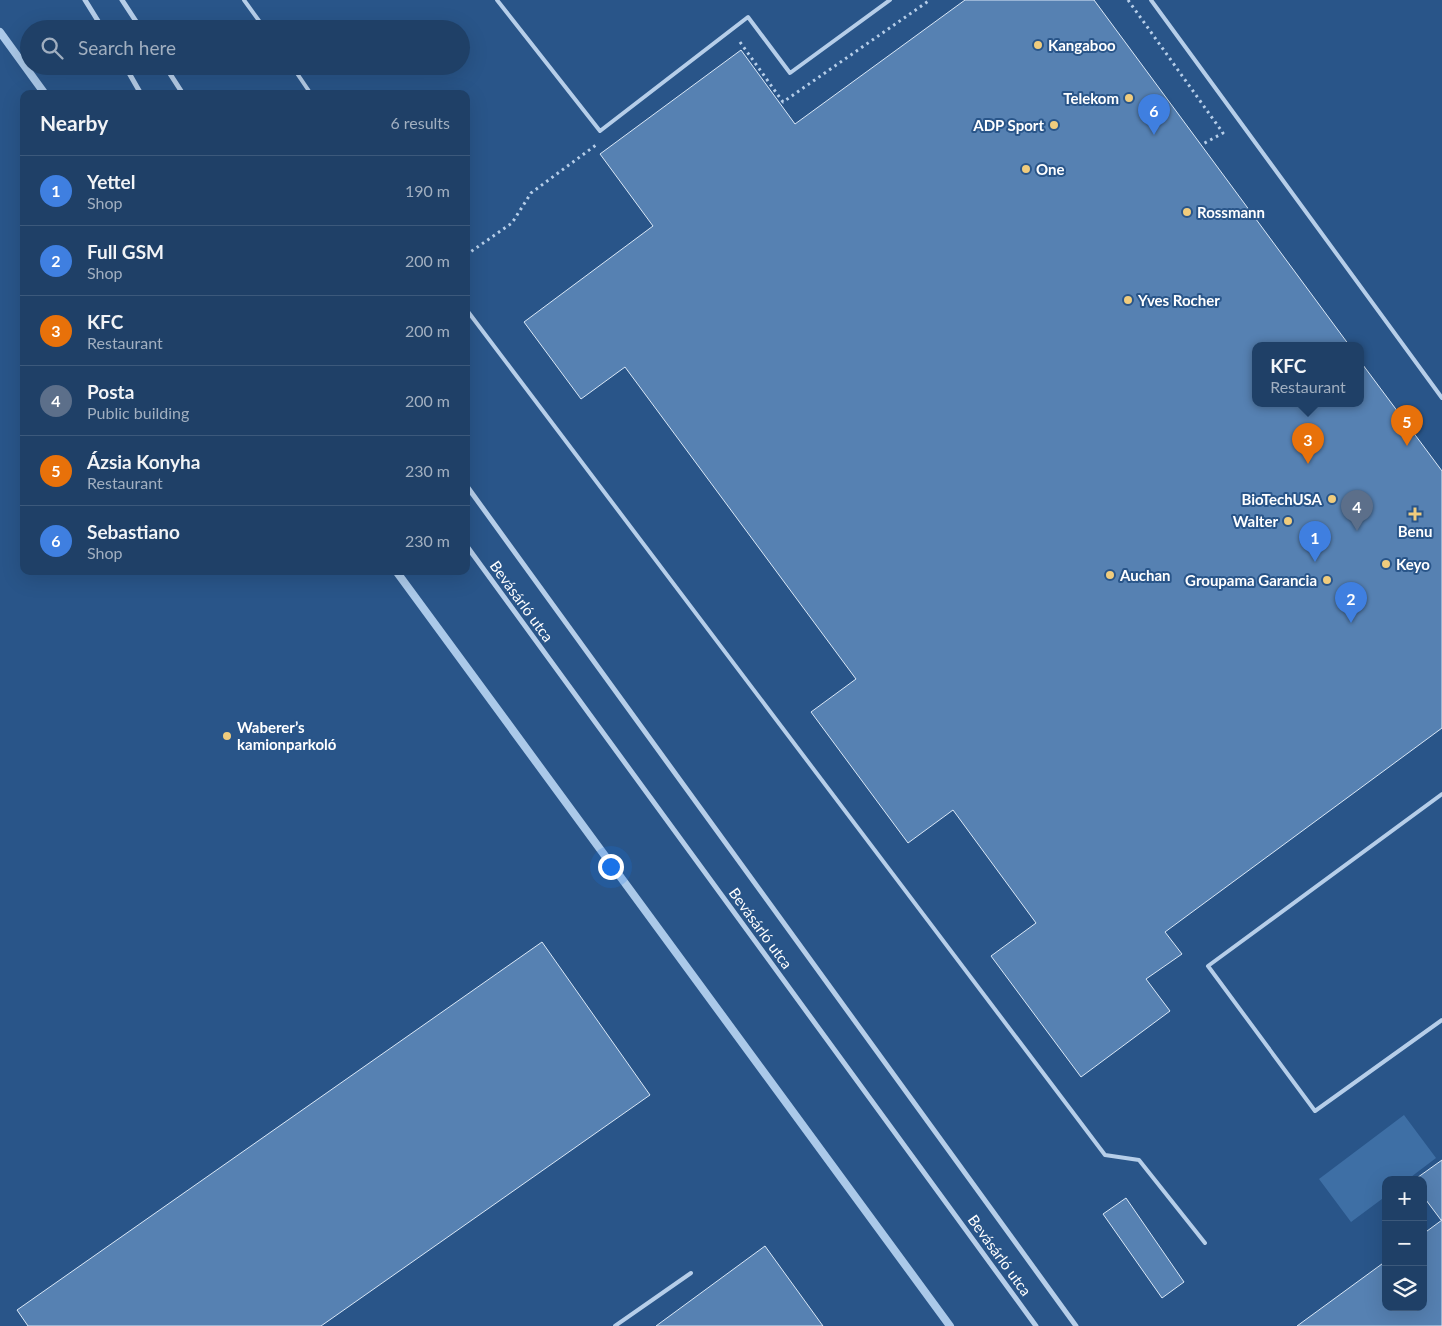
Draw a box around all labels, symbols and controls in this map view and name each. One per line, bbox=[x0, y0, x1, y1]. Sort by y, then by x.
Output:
search box bbox=[20, 20, 470, 75]
icon: search bbox=[38, 34, 66, 62]
text: Search here bbox=[78, 36, 176, 59]
place label: Kangaboo bbox=[1048, 36, 1116, 54]
marker: Kangaboo bbox=[1032, 39, 1044, 51]
place label: Telekom bbox=[1063, 89, 1119, 107]
marker: Telekom bbox=[1123, 92, 1135, 104]
pin: 6 bbox=[1138, 94, 1170, 135]
text: Nearby bbox=[40, 110, 108, 135]
text: 6 results bbox=[390, 113, 450, 132]
place label: ADP Sport bbox=[972, 116, 1044, 134]
marker: ADP Sport bbox=[1048, 119, 1060, 131]
place label: One bbox=[1036, 160, 1064, 178]
marker: One bbox=[1020, 163, 1032, 175]
text: Yettel bbox=[87, 170, 135, 193]
text: 1 bbox=[51, 181, 61, 200]
text: 190 m bbox=[405, 181, 450, 200]
text: Shop bbox=[87, 193, 123, 212]
place label: Rossmann bbox=[1197, 203, 1265, 221]
marker: Rossmann bbox=[1181, 206, 1193, 218]
text: Full GSM bbox=[87, 240, 164, 263]
text: 2 bbox=[51, 251, 61, 270]
text: 200 m bbox=[405, 251, 450, 270]
text: Shop bbox=[87, 263, 123, 282]
place label: Yves Rocher bbox=[1137, 291, 1220, 309]
marker: Yves Rocher bbox=[1122, 294, 1134, 306]
text: KFC bbox=[87, 310, 123, 333]
text: 3 bbox=[51, 321, 61, 340]
text: 200 m bbox=[405, 321, 450, 340]
text: Restaurant bbox=[87, 333, 163, 352]
popup bbox=[1252, 342, 1364, 407]
text: KFC bbox=[1270, 354, 1306, 377]
text: Restaurant bbox=[1270, 377, 1346, 396]
text: Posta bbox=[87, 380, 134, 403]
text: 4 bbox=[51, 391, 61, 410]
text: 200 m bbox=[405, 391, 450, 410]
text: Public building bbox=[87, 403, 189, 422]
pin: 5 bbox=[1391, 405, 1423, 446]
pin: 3 bbox=[1292, 423, 1324, 464]
text: Ázsia Konyha bbox=[87, 450, 200, 473]
text: 5 bbox=[51, 461, 61, 480]
text: 230 m bbox=[405, 461, 450, 480]
text: Restaurant bbox=[87, 473, 163, 492]
place label: BioTechUSA bbox=[1241, 490, 1323, 508]
pin: 4 bbox=[1341, 490, 1373, 531]
marker: BioTechUSA bbox=[1326, 493, 1338, 505]
marker: Benu bbox=[1409, 508, 1421, 520]
place label: Walter bbox=[1233, 512, 1278, 530]
marker: Walter bbox=[1282, 515, 1294, 527]
text: Sebastiano bbox=[87, 520, 180, 543]
pin: 1 bbox=[1299, 521, 1331, 562]
place label: Benu bbox=[1398, 522, 1432, 540]
text: 6 bbox=[51, 531, 61, 550]
text: 230 m bbox=[405, 531, 450, 550]
text: Shop bbox=[87, 543, 123, 562]
place label: Keyo bbox=[1396, 555, 1430, 573]
street label: Bevásárló utca bbox=[487, 557, 557, 645]
marker: Keyo bbox=[1380, 558, 1392, 570]
place label: Auchan bbox=[1119, 566, 1170, 584]
marker: Auchan bbox=[1104, 569, 1116, 581]
place label: Groupama Garancia bbox=[1185, 571, 1317, 589]
marker: Groupama Garancia bbox=[1321, 574, 1333, 586]
pin: 2 bbox=[1335, 582, 1367, 623]
place label: Waberer’s kamionparkoló bbox=[237, 718, 337, 753]
marker: Waberer’s kamionparkoló bbox=[221, 730, 233, 742]
your location bbox=[598, 854, 624, 880]
street label: Bevásárló utca bbox=[726, 884, 796, 972]
map controls bbox=[1382, 1176, 1427, 1311]
button: + bbox=[1382, 1176, 1427, 1221]
street label: Bevásárló utca bbox=[965, 1211, 1035, 1299]
button: − bbox=[1382, 1221, 1427, 1266]
button: layers bbox=[1382, 1266, 1427, 1311]

